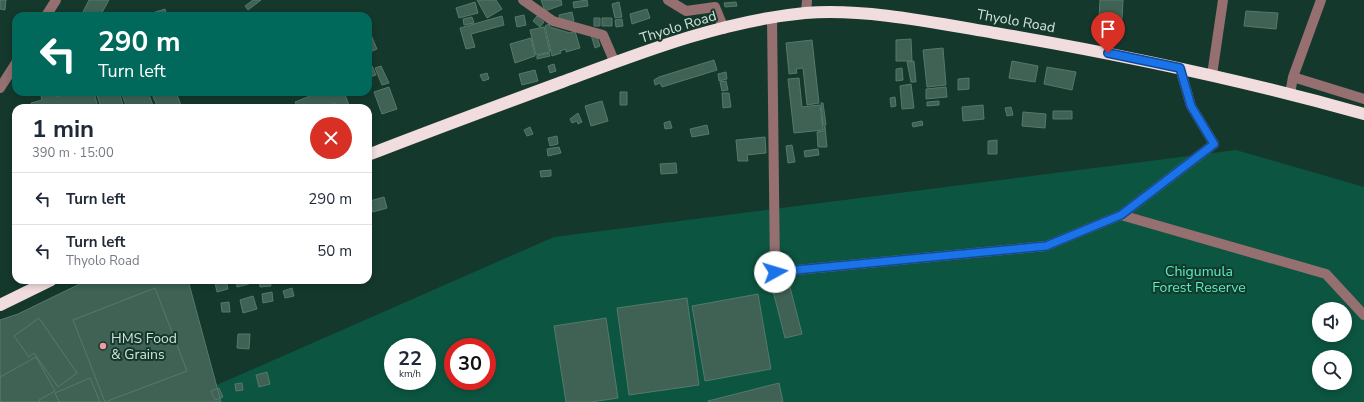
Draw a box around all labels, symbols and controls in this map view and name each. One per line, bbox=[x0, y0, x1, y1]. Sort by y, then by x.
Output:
street label: Thyolo Road bbox=[975, 5, 1057, 37]
street label: Thyolo Road bbox=[637, 6, 719, 48]
pin bbox=[1091, 12, 1125, 53]
icon: arrive bbox=[1097, 18, 1119, 40]
text: 290 m bbox=[98, 23, 181, 61]
icon: left bbox=[32, 28, 84, 80]
text: Turn left bbox=[98, 59, 166, 83]
text: 1 min bbox=[32, 113, 94, 145]
button: close bbox=[310, 117, 352, 159]
text: 390 m · 15:00 bbox=[32, 144, 114, 162]
icon: left bbox=[32, 188, 54, 210]
text: Turn left bbox=[66, 189, 125, 209]
text: 290 m bbox=[308, 189, 352, 209]
text: Turn left bbox=[66, 232, 125, 252]
icon: left bbox=[32, 240, 54, 262]
text: 50 m bbox=[317, 241, 352, 261]
position arrow bbox=[754, 251, 796, 293]
text: Thyolo Road bbox=[66, 252, 140, 270]
park label: Chigumula Forest Reserve bbox=[1152, 262, 1246, 297]
map controls bbox=[1312, 302, 1352, 390]
button: sound bbox=[1312, 302, 1352, 342]
place label: HMS Food & Grains bbox=[111, 329, 177, 364]
speed limit sign: 30 bbox=[444, 338, 496, 390]
marker: HMS Food & Grains bbox=[98, 341, 108, 351]
text: 22 bbox=[398, 345, 422, 372]
button: search bbox=[1312, 350, 1352, 390]
text: km/h bbox=[399, 367, 421, 381]

